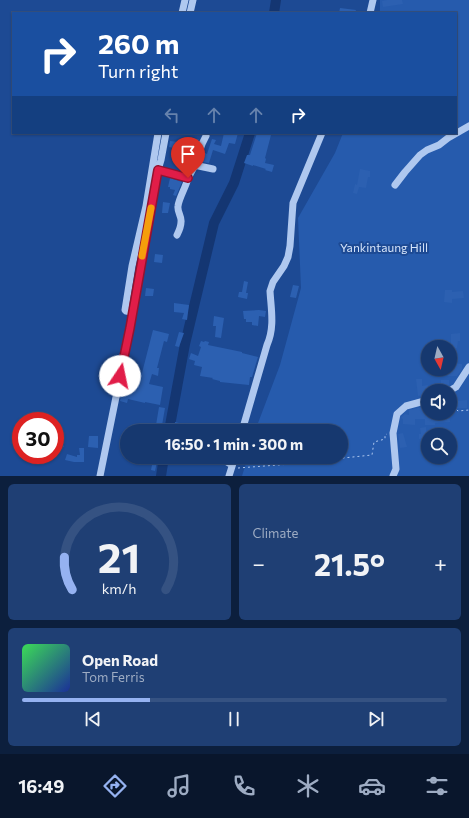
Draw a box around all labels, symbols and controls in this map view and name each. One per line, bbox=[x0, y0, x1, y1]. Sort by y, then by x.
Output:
text: 260 m bbox=[98, 26, 179, 60]
icon: right bbox=[32, 28, 84, 80]
text: Turn right bbox=[98, 60, 178, 82]
icon: left bbox=[161, 104, 183, 126]
icon: ahead bbox=[203, 104, 225, 126]
icon: ahead bbox=[245, 104, 267, 126]
icon: right bbox=[287, 104, 309, 126]
pin bbox=[171, 137, 205, 178]
icon: arrive bbox=[177, 143, 199, 165]
park label: Yankintaung Hill bbox=[340, 240, 428, 254]
north arrow bbox=[421, 340, 457, 376]
map controls bbox=[421, 340, 457, 464]
position arrow bbox=[99, 355, 141, 397]
button: sound bbox=[421, 384, 457, 420]
speed limit sign: 30 bbox=[12, 412, 64, 464]
button: search bbox=[421, 428, 457, 464]
text: 16:50 · 1 min · 300 m bbox=[165, 435, 303, 453]
text: Climate bbox=[253, 525, 298, 541]
text: 21 bbox=[98, 531, 140, 582]
text: 21.5° bbox=[314, 545, 385, 582]
text: − bbox=[253, 550, 265, 577]
text: + bbox=[434, 550, 447, 577]
text: km/h bbox=[102, 579, 137, 597]
text: Open Road bbox=[82, 651, 158, 669]
text: Tom Ferris bbox=[82, 669, 145, 685]
icon: previous bbox=[82, 708, 104, 730]
icon: pause bbox=[223, 708, 245, 730]
icon: next bbox=[365, 708, 387, 730]
icon: directions bbox=[101, 772, 129, 800]
icon: music bbox=[165, 772, 193, 800]
icon: phone bbox=[230, 772, 258, 800]
icon: climate bbox=[294, 772, 322, 800]
icon: car bbox=[358, 772, 386, 800]
icon: filters bbox=[423, 772, 451, 800]
text: 16:49 bbox=[18, 775, 64, 797]

